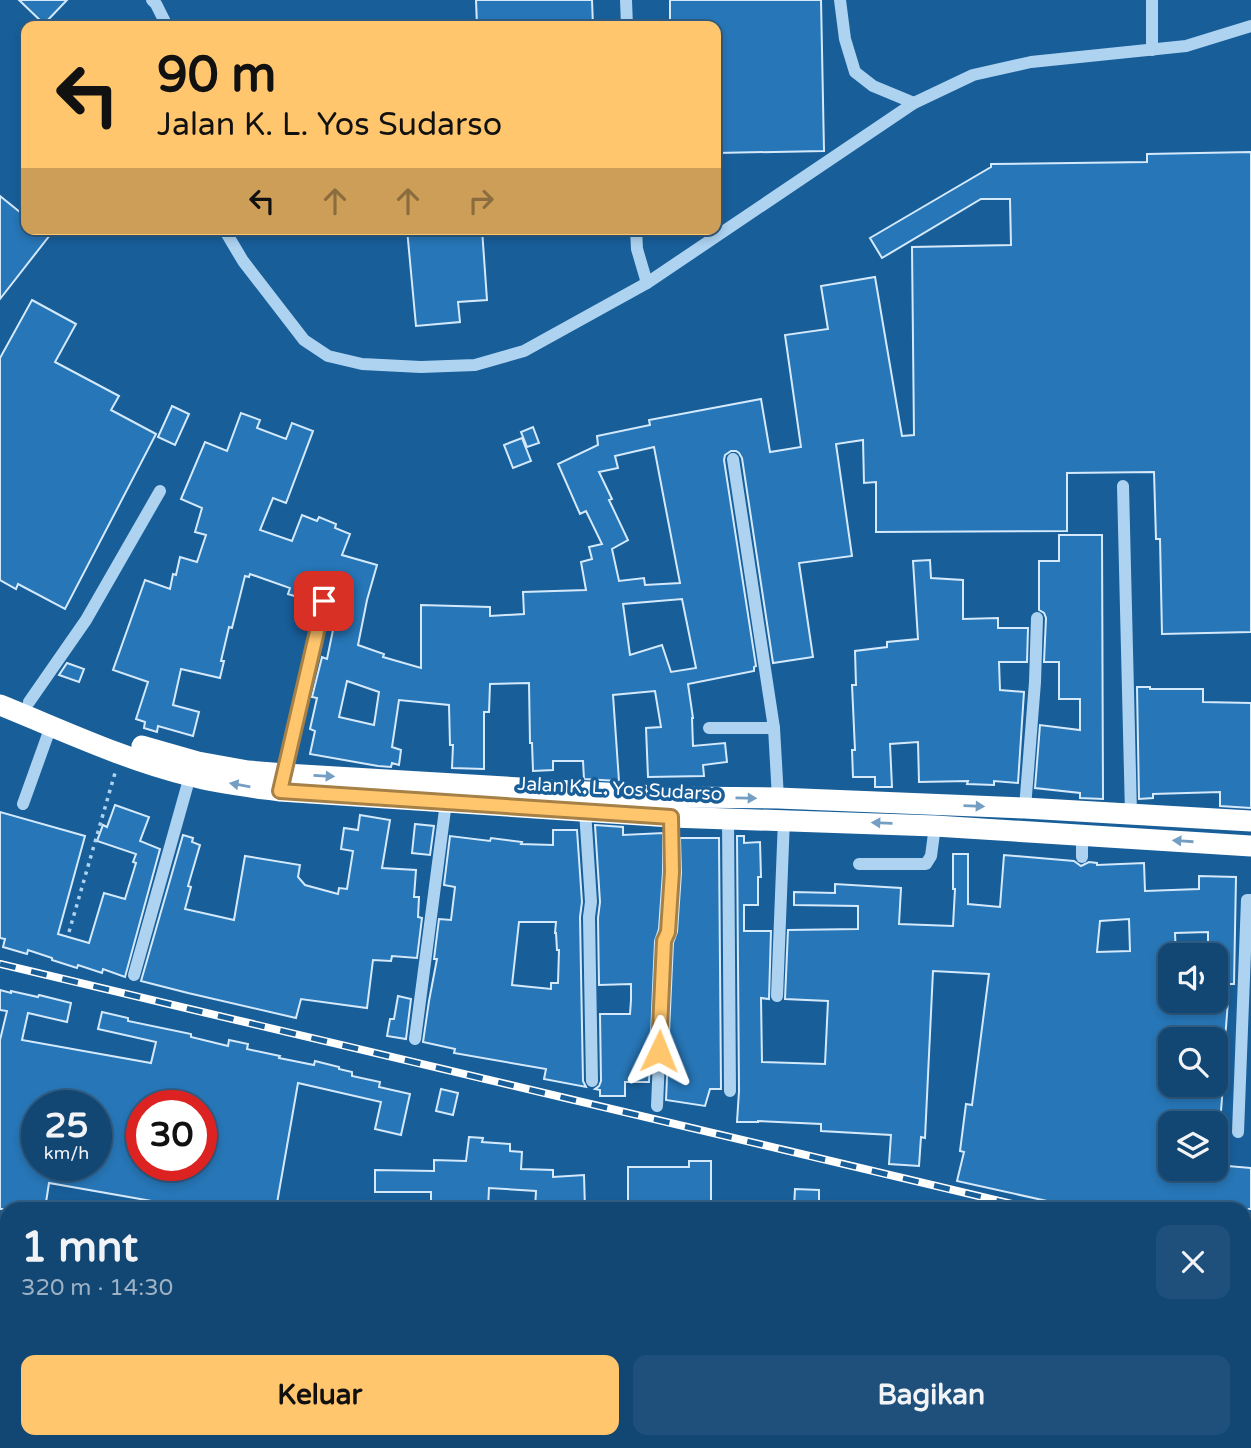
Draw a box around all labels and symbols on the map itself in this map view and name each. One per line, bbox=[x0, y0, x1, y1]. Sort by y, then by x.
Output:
pin bbox=[294, 571, 354, 631]
one-way arrow bbox=[313, 771, 335, 782]
street label: Jalan K. L. Yos Sudarso bbox=[517, 773, 723, 805]
one-way arrow bbox=[229, 779, 251, 790]
one-way arrow bbox=[736, 792, 758, 803]
one-way arrow bbox=[963, 800, 985, 811]
one-way arrow bbox=[871, 818, 893, 829]
one-way arrow bbox=[1172, 835, 1194, 846]
position arrow bbox=[622, 1014, 696, 1088]
speed limit sign: 30 bbox=[126, 1090, 217, 1181]

